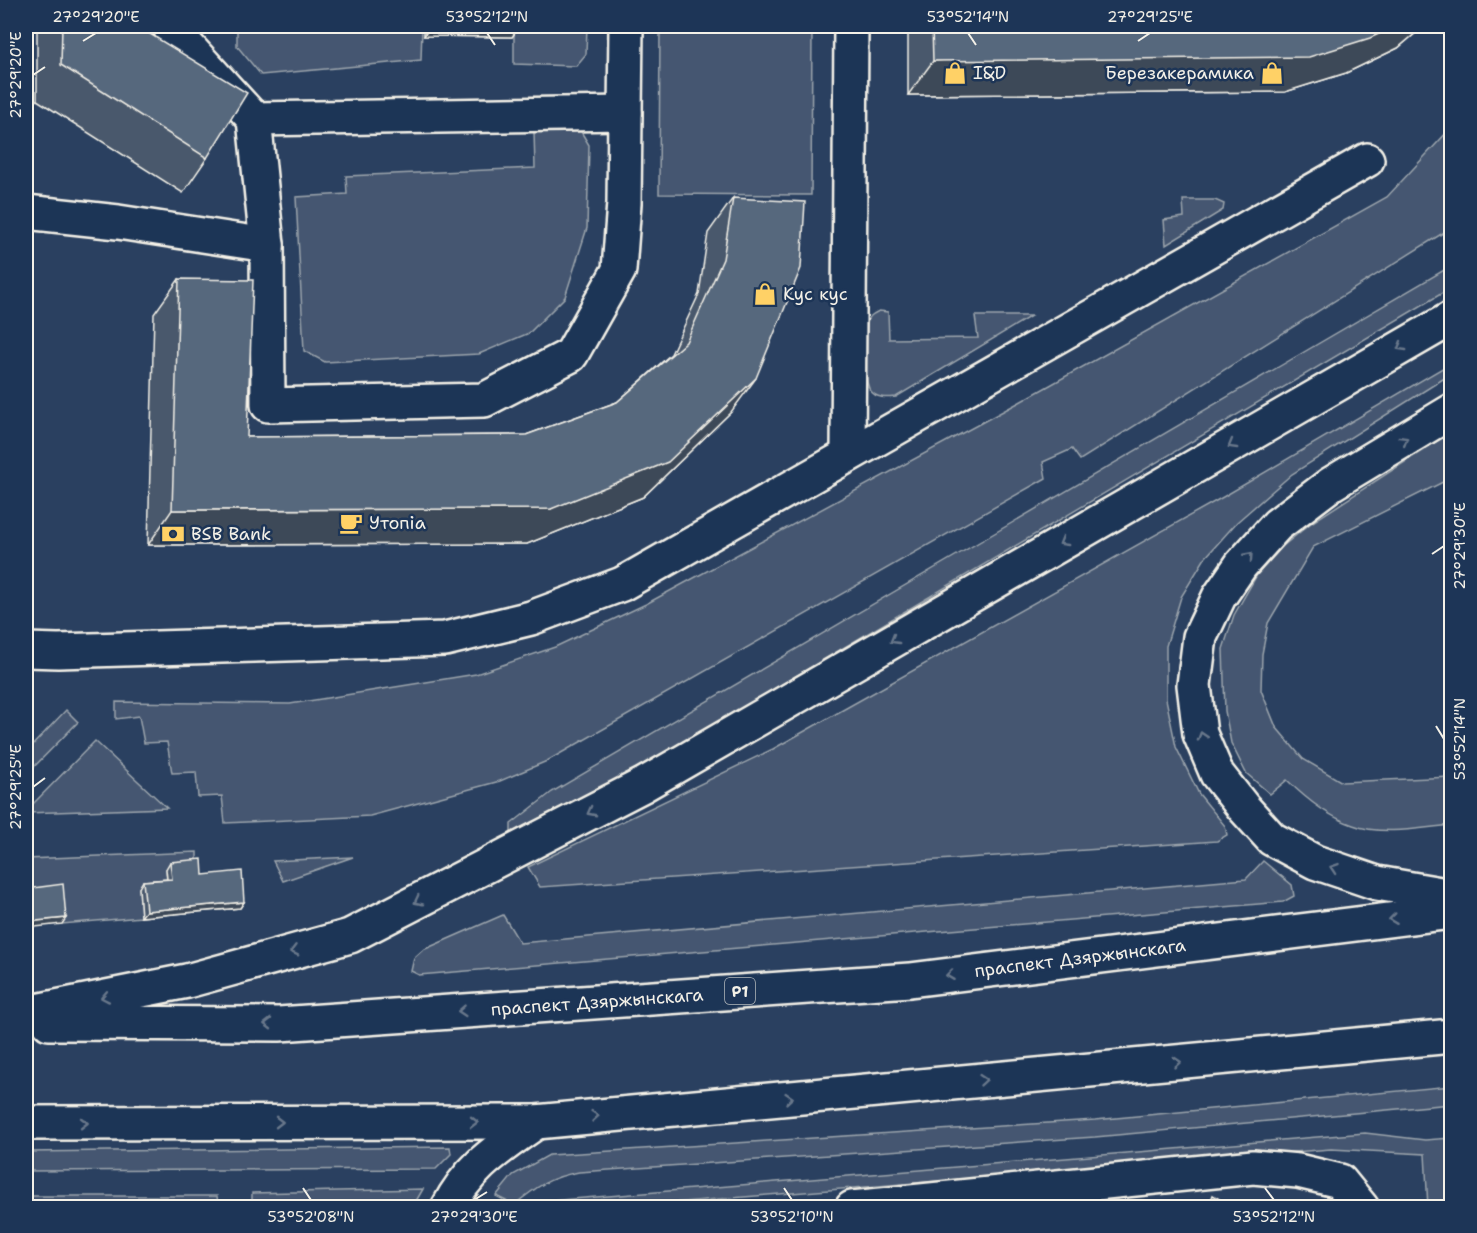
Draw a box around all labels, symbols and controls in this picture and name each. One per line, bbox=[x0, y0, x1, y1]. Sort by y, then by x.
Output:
text: 27°29'20"E bbox=[52, 7, 140, 27]
text: 53°52'12"N bbox=[446, 7, 528, 27]
text: 53°52'14"N bbox=[927, 7, 1009, 27]
text: 27°29'25"E bbox=[1107, 7, 1193, 27]
text: 27°29'20"E bbox=[6, 31, 26, 119]
shop icon: I&D bbox=[942, 60, 968, 86]
shop icon: Березакерамика bbox=[1259, 60, 1285, 86]
place label: I&D bbox=[973, 61, 1006, 85]
place label: Березакерамика bbox=[1105, 61, 1254, 85]
shop icon: Кус кус bbox=[752, 281, 778, 307]
place label: Кус кус bbox=[783, 282, 848, 306]
one-way arrow bbox=[1397, 340, 1407, 351]
one-way arrow bbox=[1398, 435, 1408, 447]
one-way arrow bbox=[1228, 437, 1238, 449]
text: 27°29'30"E bbox=[1450, 502, 1470, 590]
cafe icon: Утопiа bbox=[338, 510, 364, 536]
place label: Утопiа bbox=[369, 511, 426, 535]
bank icon: BSB Bank bbox=[160, 521, 186, 547]
place label: BSB Bank bbox=[191, 522, 271, 546]
one-way arrow bbox=[1059, 535, 1069, 546]
one-way arrow bbox=[1242, 552, 1253, 563]
one-way arrow bbox=[890, 632, 900, 644]
text: 53°52'14"N bbox=[1450, 698, 1470, 780]
one-way arrow bbox=[1197, 731, 1209, 742]
text: 27°29'25"E bbox=[6, 744, 26, 830]
one-way arrow bbox=[587, 805, 597, 816]
one-way arrow bbox=[1329, 863, 1340, 876]
one-way arrow bbox=[413, 894, 424, 906]
one-way arrow bbox=[1389, 913, 1398, 925]
street label: праспект Дзяржынскага bbox=[973, 933, 1187, 983]
one-way arrow bbox=[289, 944, 300, 956]
one-way arrow bbox=[945, 968, 954, 980]
road number: Р1 bbox=[725, 978, 755, 1004]
street label: праспект Дзяржынскага bbox=[490, 983, 704, 1021]
one-way arrow bbox=[100, 990, 110, 1003]
one-way arrow bbox=[458, 1004, 467, 1017]
one-way arrow bbox=[263, 1018, 272, 1030]
one-way arrow bbox=[1173, 1056, 1182, 1069]
one-way arrow bbox=[978, 1074, 987, 1087]
one-way arrow bbox=[784, 1092, 793, 1105]
one-way arrow bbox=[590, 1110, 599, 1123]
one-way arrow bbox=[274, 1116, 283, 1128]
one-way arrow bbox=[469, 1116, 478, 1128]
one-way arrow bbox=[79, 1117, 88, 1129]
text: 53°52'08"N bbox=[268, 1207, 354, 1227]
text: 27°29'30"E bbox=[430, 1207, 518, 1227]
text: 53°52'10"N bbox=[750, 1207, 834, 1227]
text: 53°52'12"N bbox=[1233, 1207, 1315, 1227]

